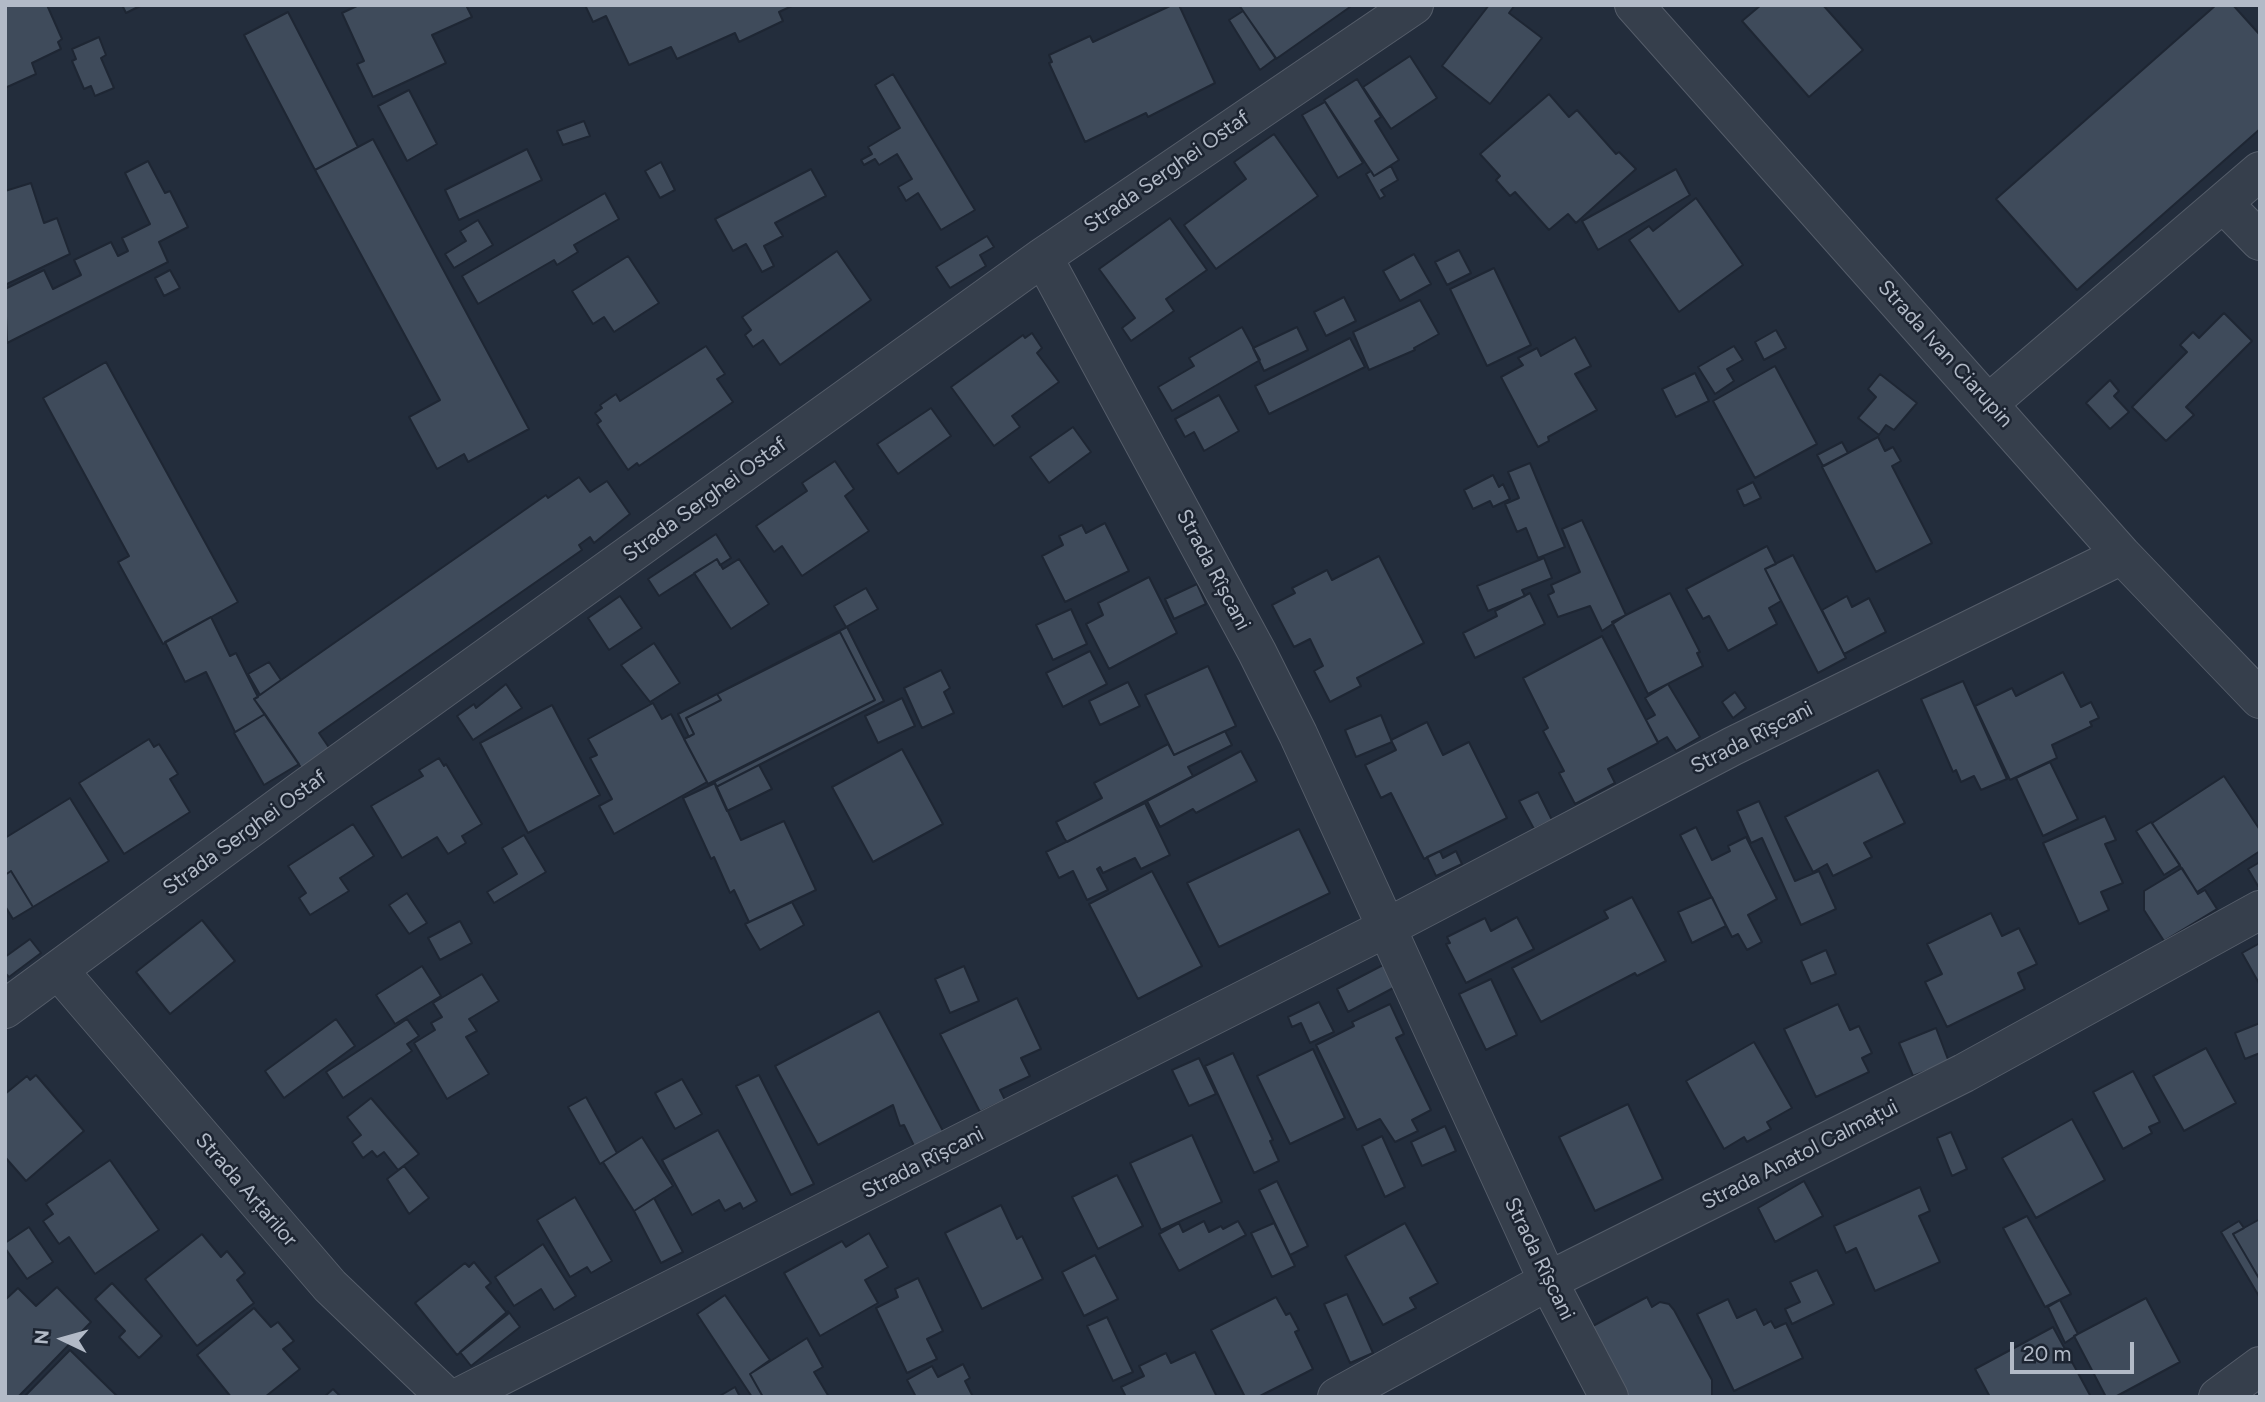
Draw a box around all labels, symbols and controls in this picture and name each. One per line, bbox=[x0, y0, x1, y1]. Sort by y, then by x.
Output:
street label: Strada Serghei Ostaf bbox=[1079, 105, 1255, 239]
street label: Strada Ivan Ciarupin bbox=[1872, 275, 2018, 433]
street label: Strada Serghei Ostaf bbox=[618, 432, 792, 568]
street label: Strada Rîșcani bbox=[1171, 505, 1255, 635]
street label: Strada Rîșcani bbox=[1687, 696, 1817, 780]
street label: Strada Serghei Ostaf bbox=[158, 765, 332, 901]
street label: Strada Anatol Calmațui bbox=[1698, 1095, 1902, 1215]
street label: Strada Rîșcani bbox=[858, 1121, 988, 1205]
street label: Strada Arțarilor bbox=[190, 1128, 302, 1252]
street label: Strada Rîșcani bbox=[1498, 1194, 1580, 1324]
north arrow bbox=[28, 1304, 98, 1374]
scale bar bbox=[2013, 1328, 2137, 1372]
text: N bbox=[29, 1329, 54, 1345]
text: 20 m bbox=[2023, 1341, 2071, 1366]

